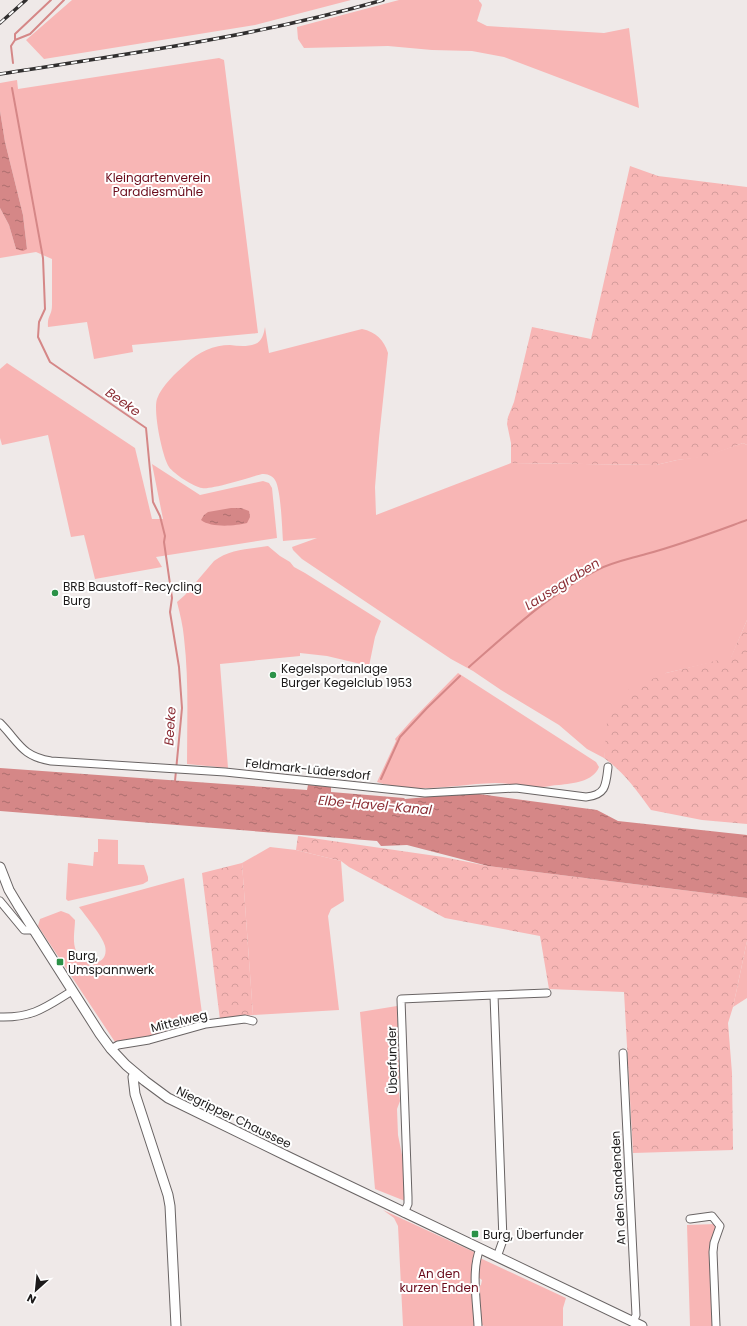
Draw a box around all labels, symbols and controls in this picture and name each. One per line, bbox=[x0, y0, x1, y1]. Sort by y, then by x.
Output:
park label: Kleingartenverein Paradiesmühle bbox=[105, 169, 211, 200]
water label: Beeke bbox=[102, 383, 144, 421]
water label: Lausegraben bbox=[521, 553, 603, 615]
place label: BRB Baustoff-Recycling Burg bbox=[63, 578, 202, 609]
marker: BRB Baustoff-Recycling Burg bbox=[50, 588, 60, 598]
place label: Kegelsportanlage Burger Kegelclub 1953 bbox=[281, 660, 412, 691]
marker: Kegelsportanlage Burger Kegelclub 1953 bbox=[268, 670, 278, 680]
water label: Beeke bbox=[159, 706, 181, 746]
street label: Feldmark-Lüdersdorf bbox=[245, 754, 371, 784]
water label: Elbe-Havel-Kanal bbox=[317, 791, 434, 820]
place label: Burg, Umspannwerk bbox=[68, 947, 155, 978]
marker: Burg, Umspannwerk bbox=[55, 957, 65, 967]
street label: Mittelweg bbox=[149, 1006, 209, 1036]
street label: Überfunder bbox=[383, 1026, 401, 1094]
street label: Niegripper Chaussee bbox=[174, 1082, 294, 1152]
street label: An den Sandenden bbox=[607, 1130, 629, 1246]
place label: Burg, Überfunder bbox=[483, 1226, 584, 1243]
marker: Burg, Überfunder bbox=[470, 1229, 480, 1239]
park label: An den kurzen Enden bbox=[399, 1265, 479, 1296]
north arrow bbox=[16, 1270, 56, 1310]
text: N bbox=[24, 1290, 39, 1308]

